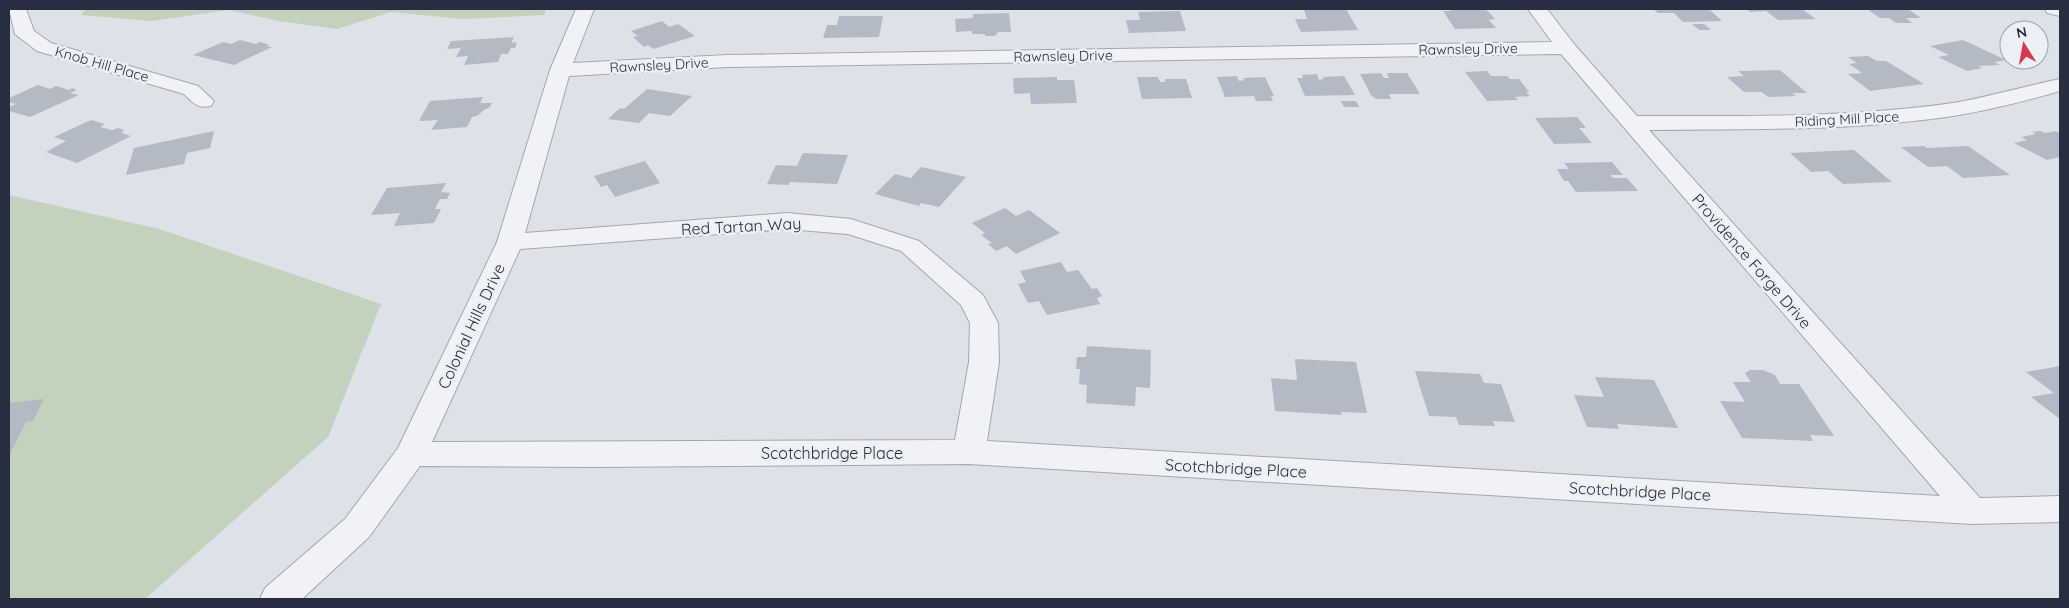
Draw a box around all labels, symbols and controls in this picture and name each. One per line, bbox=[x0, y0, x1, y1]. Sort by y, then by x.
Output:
north arrow bbox=[1999, 20, 2049, 70]
text: N bbox=[2015, 22, 2028, 42]
street label: Rawnsley Drive bbox=[1418, 39, 1518, 59]
street label: Knob Hill Place bbox=[53, 42, 151, 86]
street label: Rawnsley Drive bbox=[1013, 46, 1113, 66]
street label: Rawnsley Drive bbox=[609, 53, 709, 77]
street label: Riding Mill Place bbox=[1794, 107, 1900, 131]
street label: Providence Forge Drive bbox=[1688, 189, 1816, 333]
street label: Red Tartan Way bbox=[680, 213, 802, 239]
street label: Colonial Hills Drive bbox=[433, 260, 509, 392]
street label: Scotchbridge Place bbox=[761, 443, 903, 463]
street label: Scotchbridge Place bbox=[1165, 454, 1307, 482]
street label: Scotchbridge Place bbox=[1569, 477, 1711, 505]

